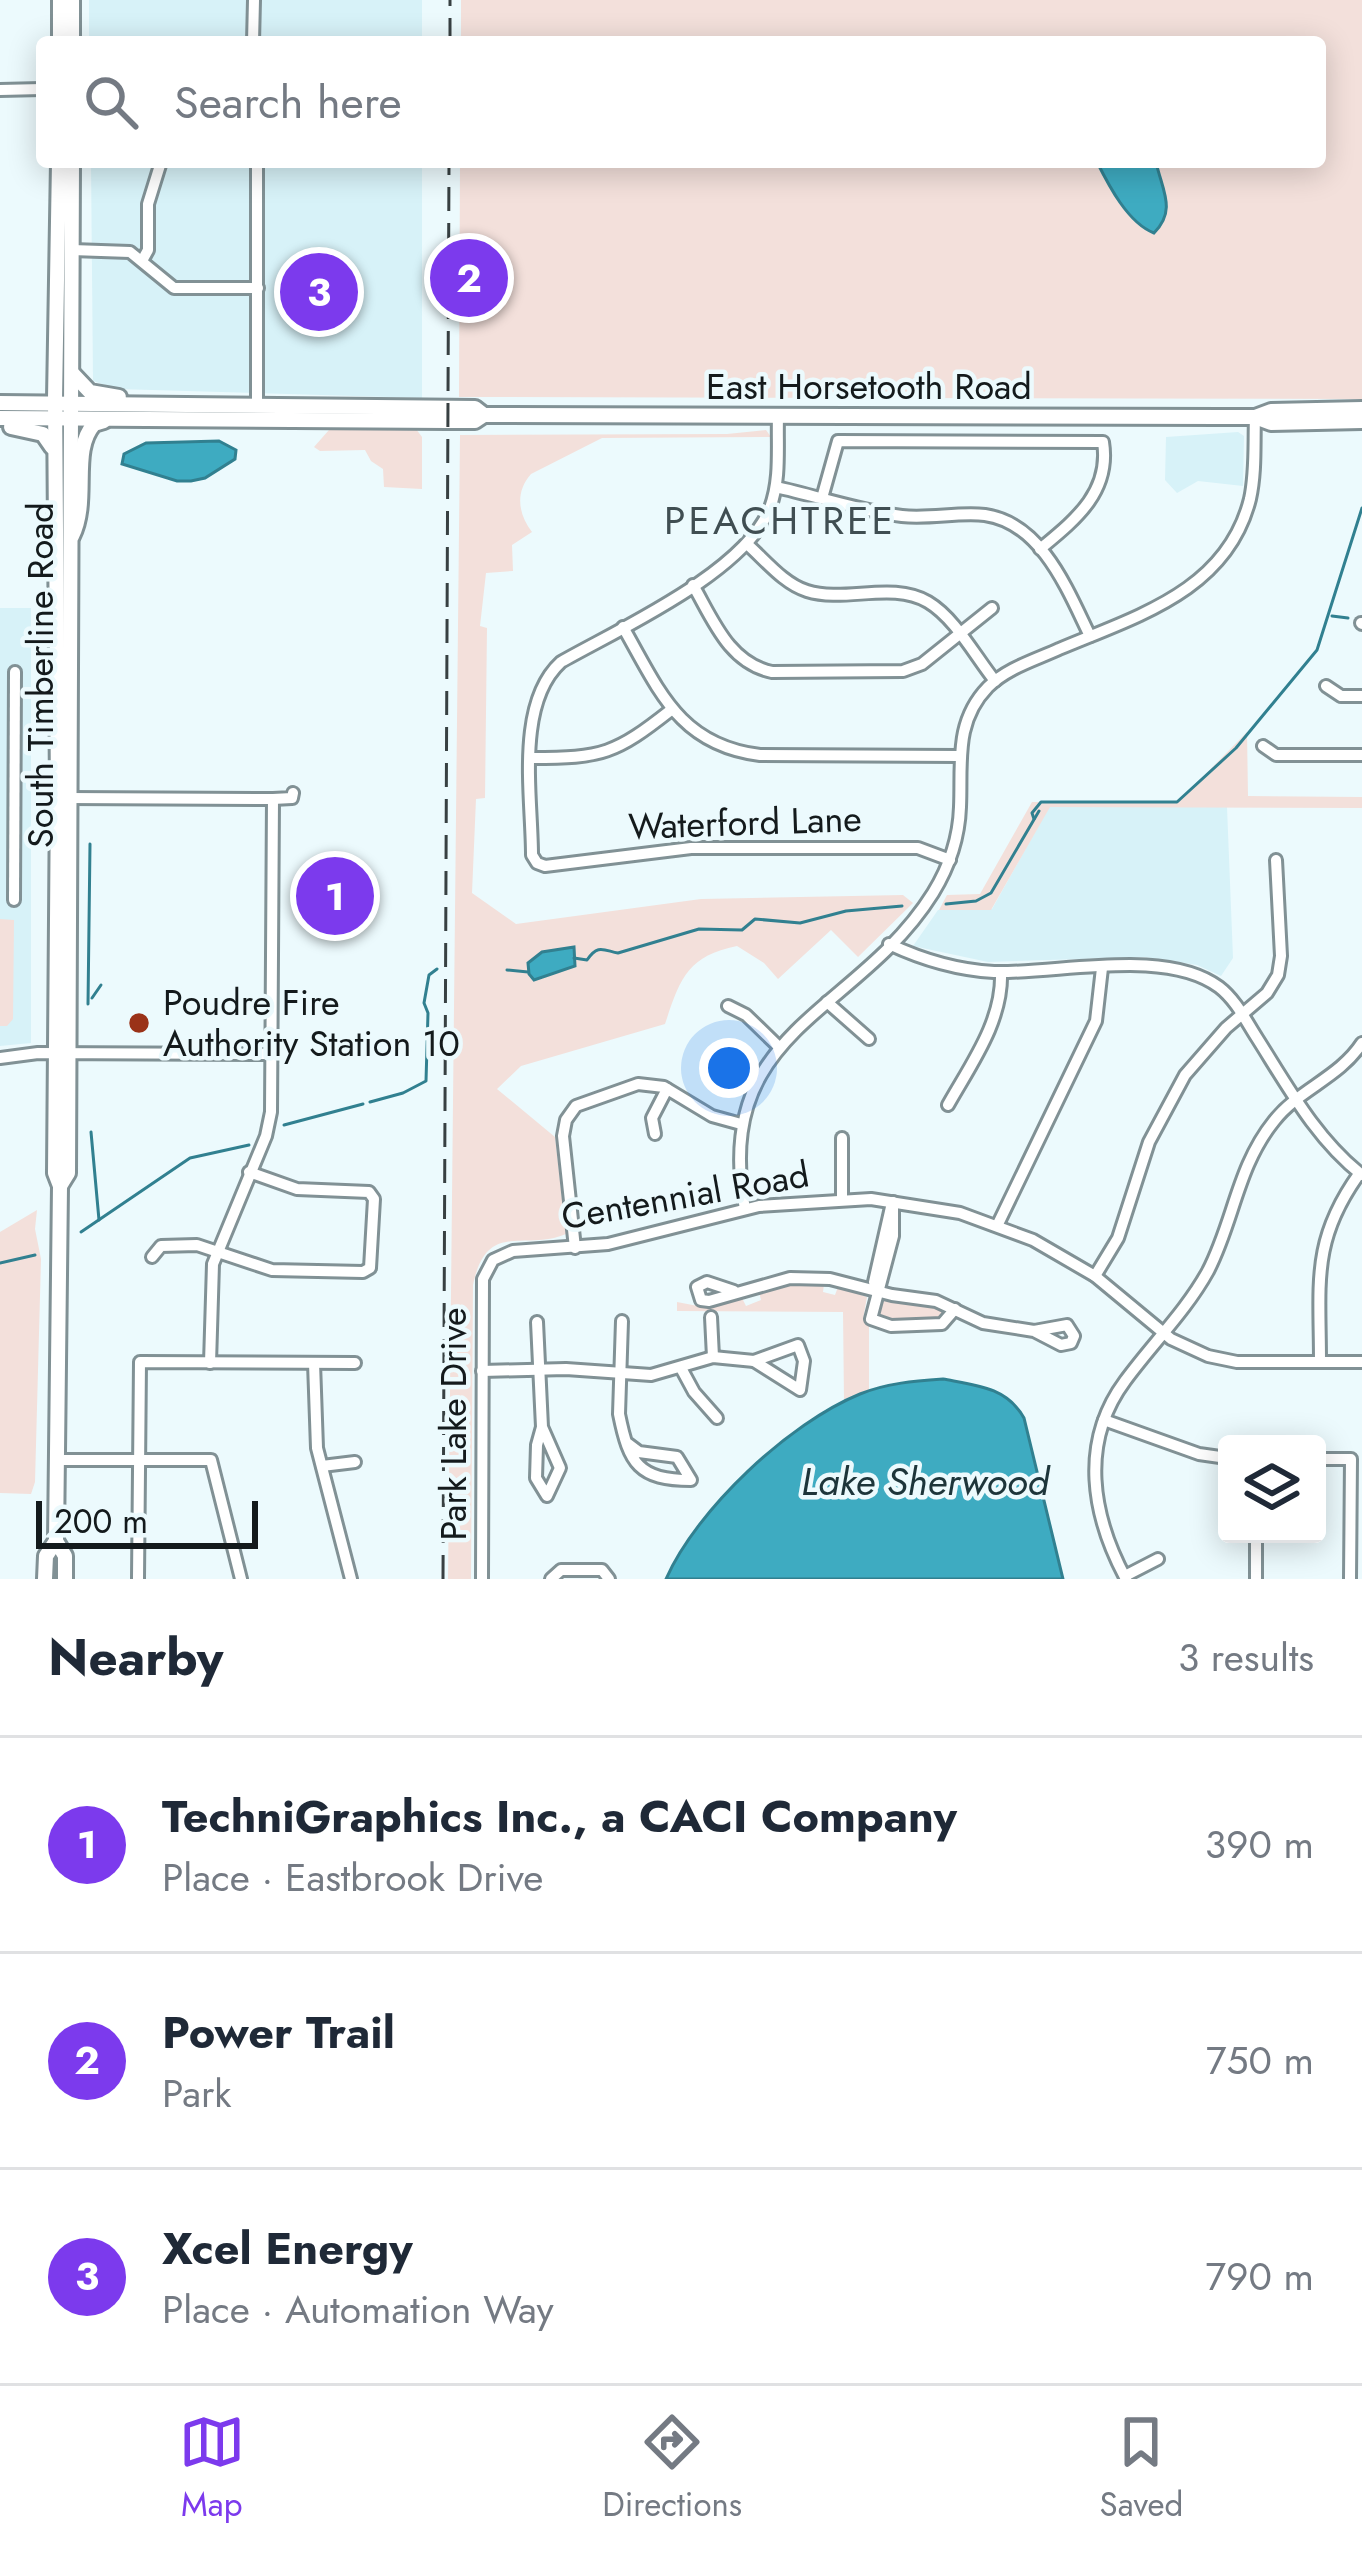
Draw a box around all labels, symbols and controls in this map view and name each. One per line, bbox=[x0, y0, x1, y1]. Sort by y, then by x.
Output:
search box bbox=[36, 36, 1326, 168]
icon: search bbox=[78, 69, 144, 135]
text: Search here bbox=[174, 70, 402, 135]
pin: 2 bbox=[430, 233, 508, 323]
pin: 3 bbox=[280, 247, 358, 337]
street label: East Horsetooth Road bbox=[706, 360, 1032, 412]
district label: PEACHTREE bbox=[664, 492, 896, 549]
street label: South Timberline Road bbox=[14, 502, 66, 848]
street label: Waterford Lane bbox=[627, 792, 863, 852]
pin: 1 bbox=[296, 851, 374, 941]
place label: Poudre Fire Authority Station 10 bbox=[163, 976, 460, 1069]
marker: Poudre Fire Authority Station 10 bbox=[126, 1010, 152, 1036]
your location bbox=[699, 1038, 759, 1098]
street label: Centennial Road bbox=[557, 1148, 813, 1242]
street label: Park Lake Drive bbox=[427, 1307, 479, 1541]
map controls bbox=[1218, 1435, 1326, 1543]
button: layers bbox=[1218, 1435, 1326, 1543]
water label: Lake Sherwood bbox=[801, 1453, 1052, 1510]
scale bar bbox=[36, 1495, 258, 1548]
text: 200 m bbox=[54, 1498, 148, 1545]
text: Nearby bbox=[48, 1620, 223, 1694]
text: 3 results bbox=[1178, 1629, 1314, 1686]
text: TechniGraphics Inc., a CACI Company bbox=[162, 1784, 957, 1849]
text: 1 bbox=[77, 1816, 97, 1873]
text: 390 m bbox=[1205, 1816, 1314, 1873]
text: Place · Eastbrook Drive bbox=[162, 1849, 543, 1906]
text: Power Trail bbox=[162, 2000, 395, 2065]
text: 2 bbox=[74, 2032, 100, 2089]
text: 750 m bbox=[1206, 2032, 1314, 2089]
text: Park bbox=[162, 2065, 232, 2122]
text: Xcel Energy bbox=[162, 2216, 413, 2281]
text: 3 bbox=[75, 2248, 99, 2305]
text: 790 m bbox=[1206, 2248, 1314, 2305]
text: Place · Automation Way bbox=[162, 2281, 554, 2338]
tab: Map bbox=[179, 2409, 245, 2528]
tab: Directions bbox=[602, 2409, 742, 2528]
tab: Saved bbox=[1100, 2409, 1183, 2528]

